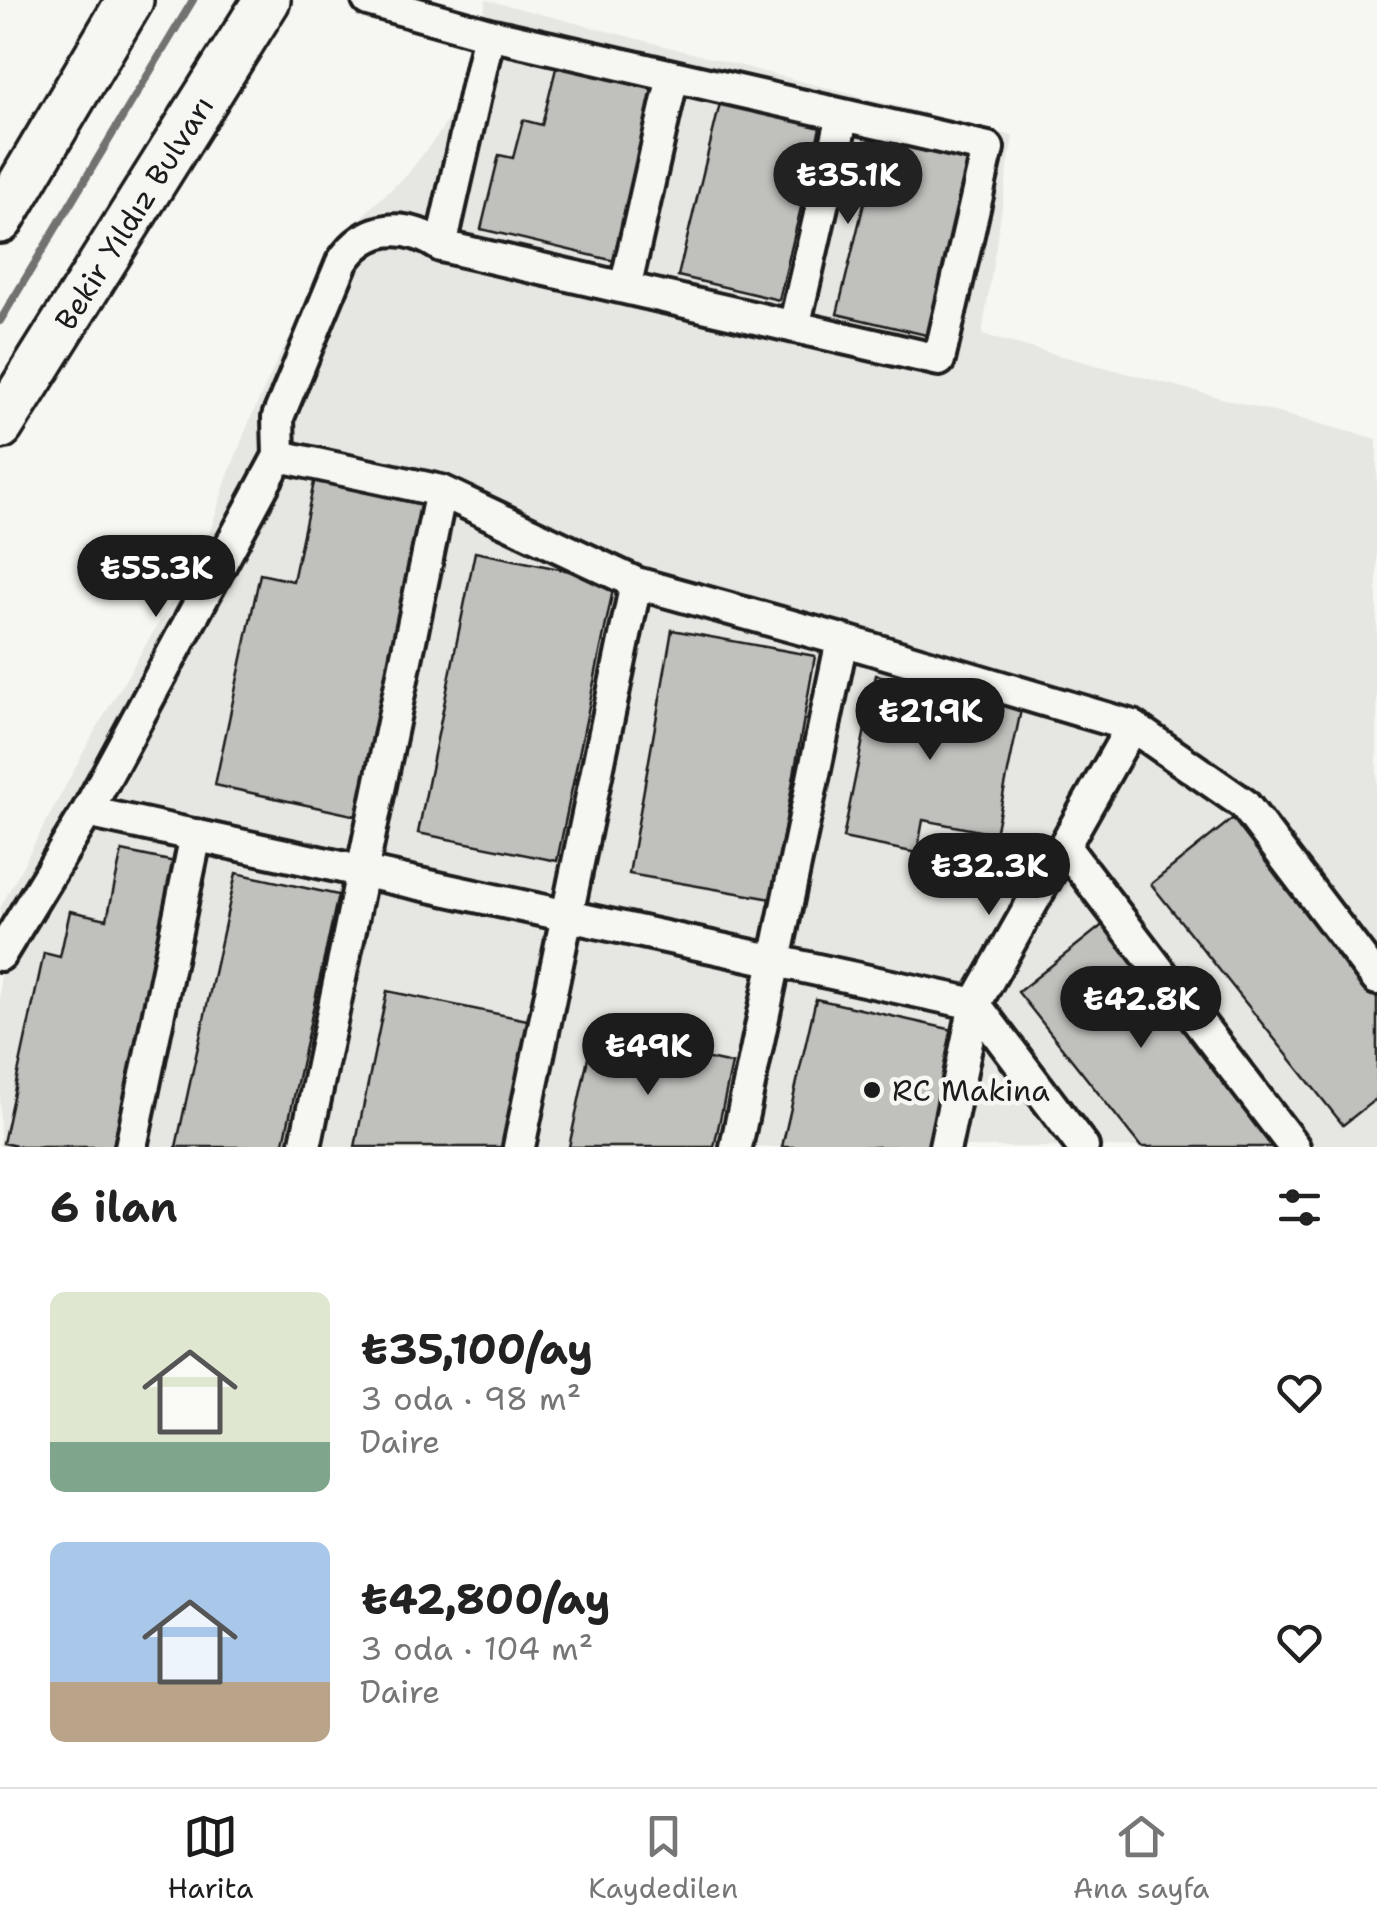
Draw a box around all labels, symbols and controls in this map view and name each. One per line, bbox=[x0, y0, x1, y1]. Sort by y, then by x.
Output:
street label: Bekir Yıldız Bulvarı bbox=[45, 87, 223, 337]
pin: ₺35.1K bbox=[767, 142, 929, 227]
text: ₺35.1K bbox=[795, 153, 901, 196]
pin: ₺55.3K bbox=[75, 535, 237, 620]
text: ₺55.3K bbox=[99, 546, 213, 589]
pin: ₺21.9K bbox=[849, 678, 1011, 763]
text: ₺21.9K bbox=[877, 689, 983, 732]
pin: ₺32.3K bbox=[908, 833, 1070, 918]
text: ₺32.3K bbox=[930, 844, 1048, 887]
pin: ₺42.8K bbox=[1060, 966, 1222, 1051]
text: ₺42.8K bbox=[1082, 977, 1200, 1020]
pin: ₺49K bbox=[589, 1013, 707, 1098]
text: ₺49K bbox=[604, 1024, 692, 1067]
place label: RC Makina bbox=[892, 1070, 1050, 1111]
marker: RC Makina bbox=[861, 1079, 883, 1101]
text: 6 ilan bbox=[50, 1179, 178, 1235]
icon: filters bbox=[1272, 1180, 1327, 1235]
text: ₺35,100/ay bbox=[360, 1321, 593, 1377]
icon: home bbox=[130, 1332, 250, 1452]
icon: heart bbox=[1272, 1365, 1327, 1420]
text: 3 oda · 98 m² bbox=[360, 1377, 581, 1420]
text: Daire bbox=[360, 1420, 440, 1463]
text: ₺42,800/ay bbox=[360, 1571, 610, 1627]
icon: home bbox=[130, 1582, 250, 1702]
icon: heart bbox=[1272, 1615, 1327, 1670]
text: 3 oda · 104 m² bbox=[360, 1627, 593, 1670]
text: Daire bbox=[360, 1670, 440, 1713]
tab: Harita bbox=[167, 1809, 253, 1907]
tab: Kaydedilen bbox=[588, 1809, 738, 1907]
tab: Ana sayfa bbox=[1073, 1809, 1210, 1907]

